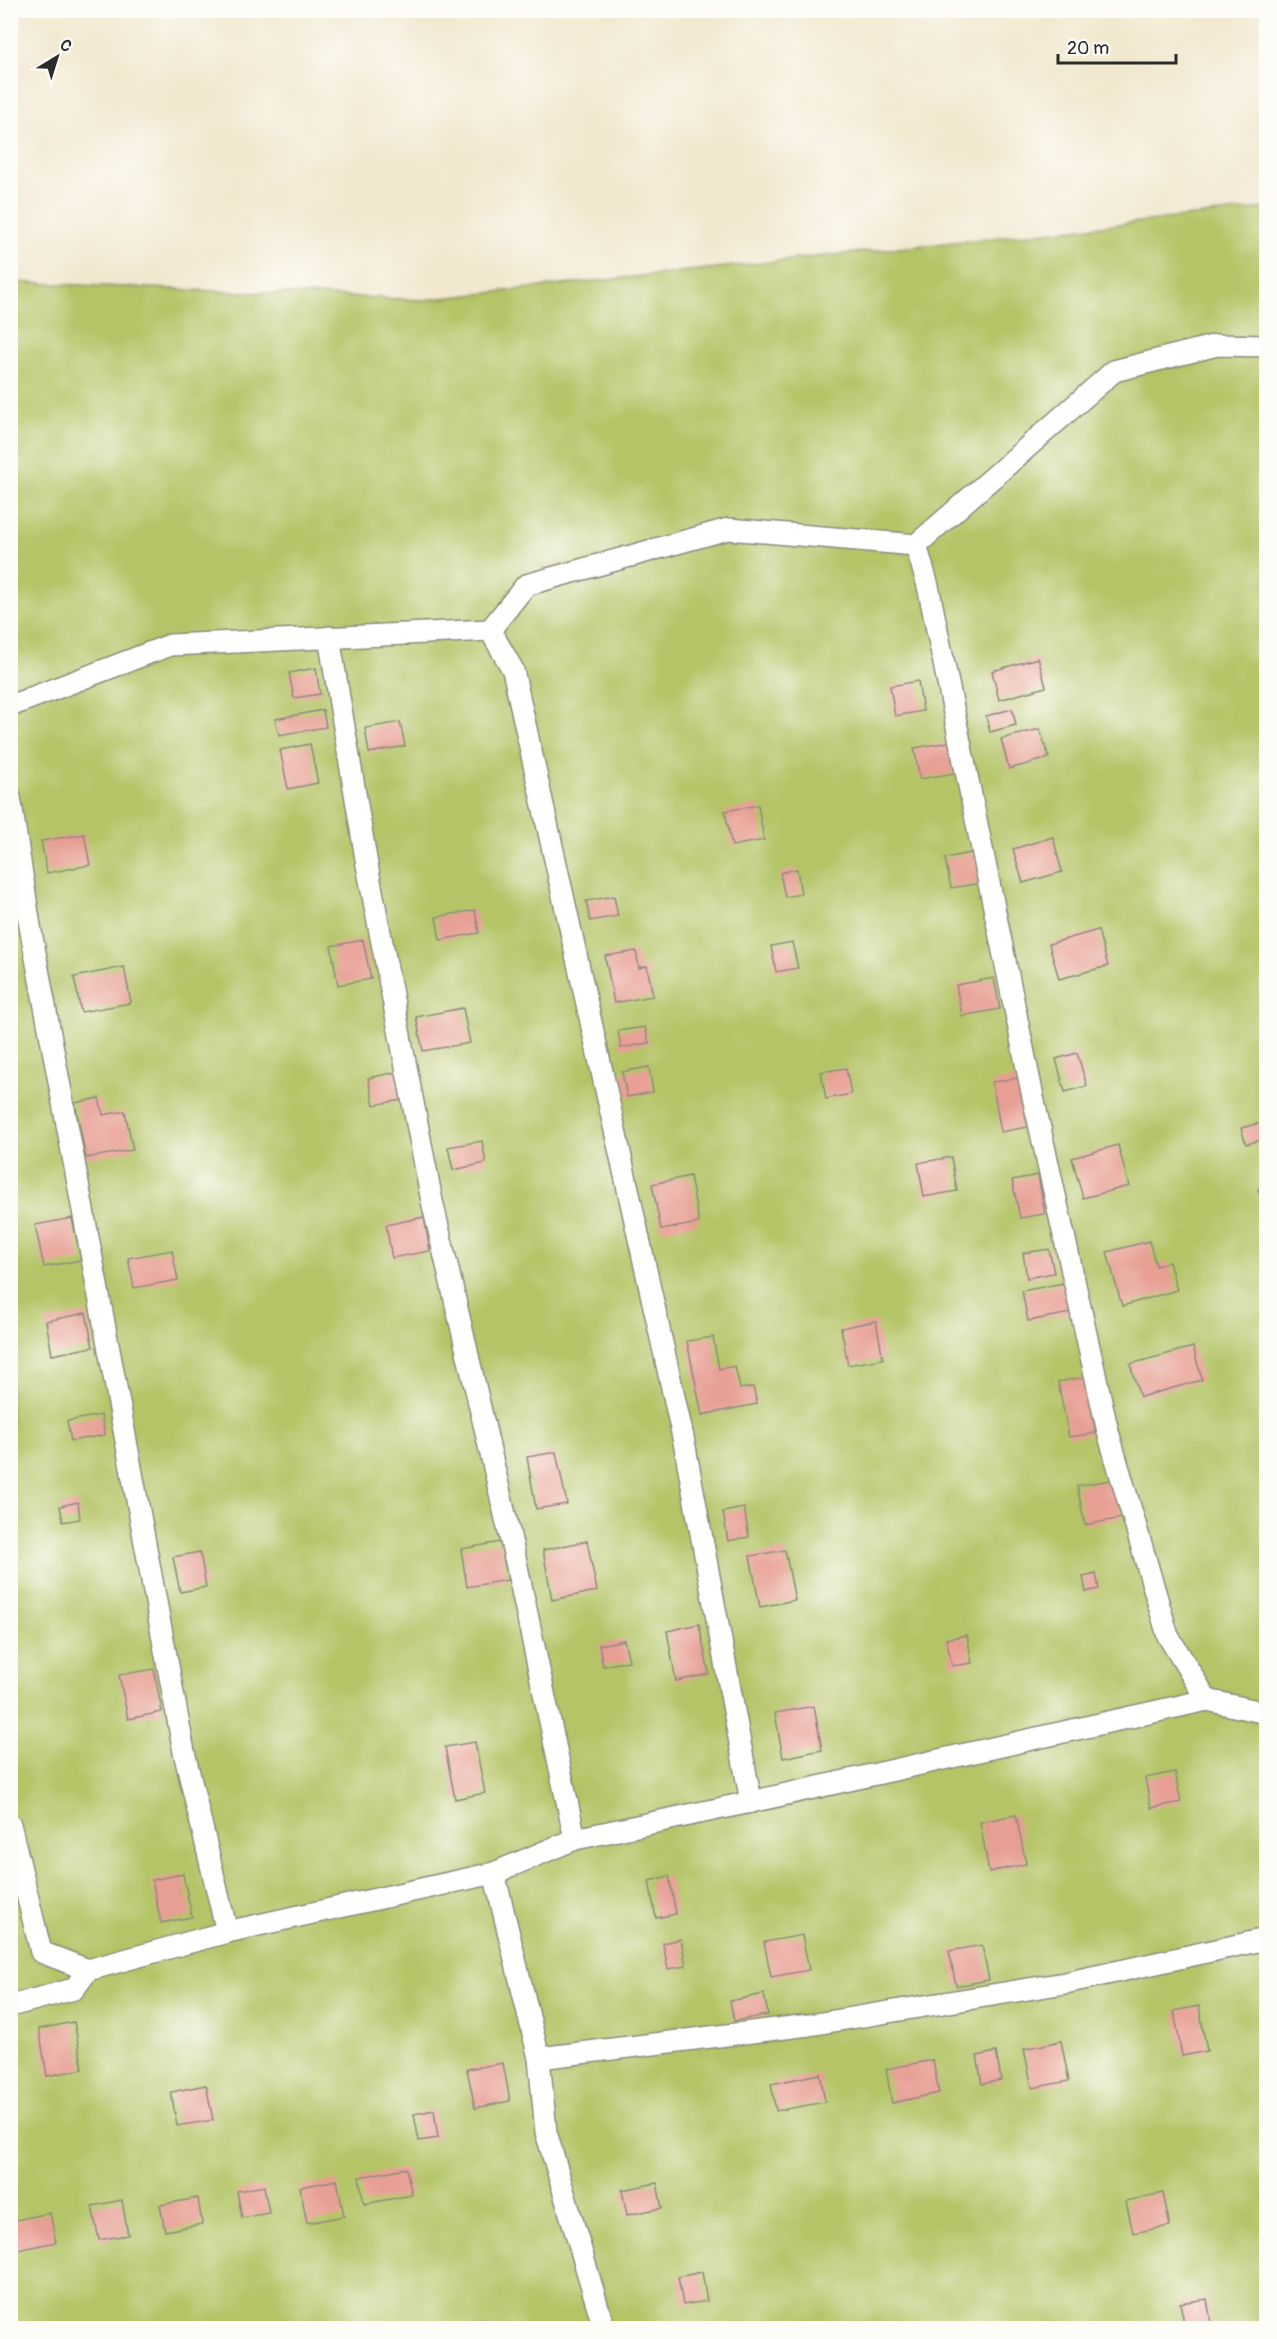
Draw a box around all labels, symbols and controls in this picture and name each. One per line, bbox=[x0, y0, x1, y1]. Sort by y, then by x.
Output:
north arrow bbox=[27, 27, 87, 87]
scale bar bbox=[1058, 27, 1176, 65]
text: С bbox=[56, 35, 76, 57]
text: 20 m bbox=[1067, 37, 1109, 60]

